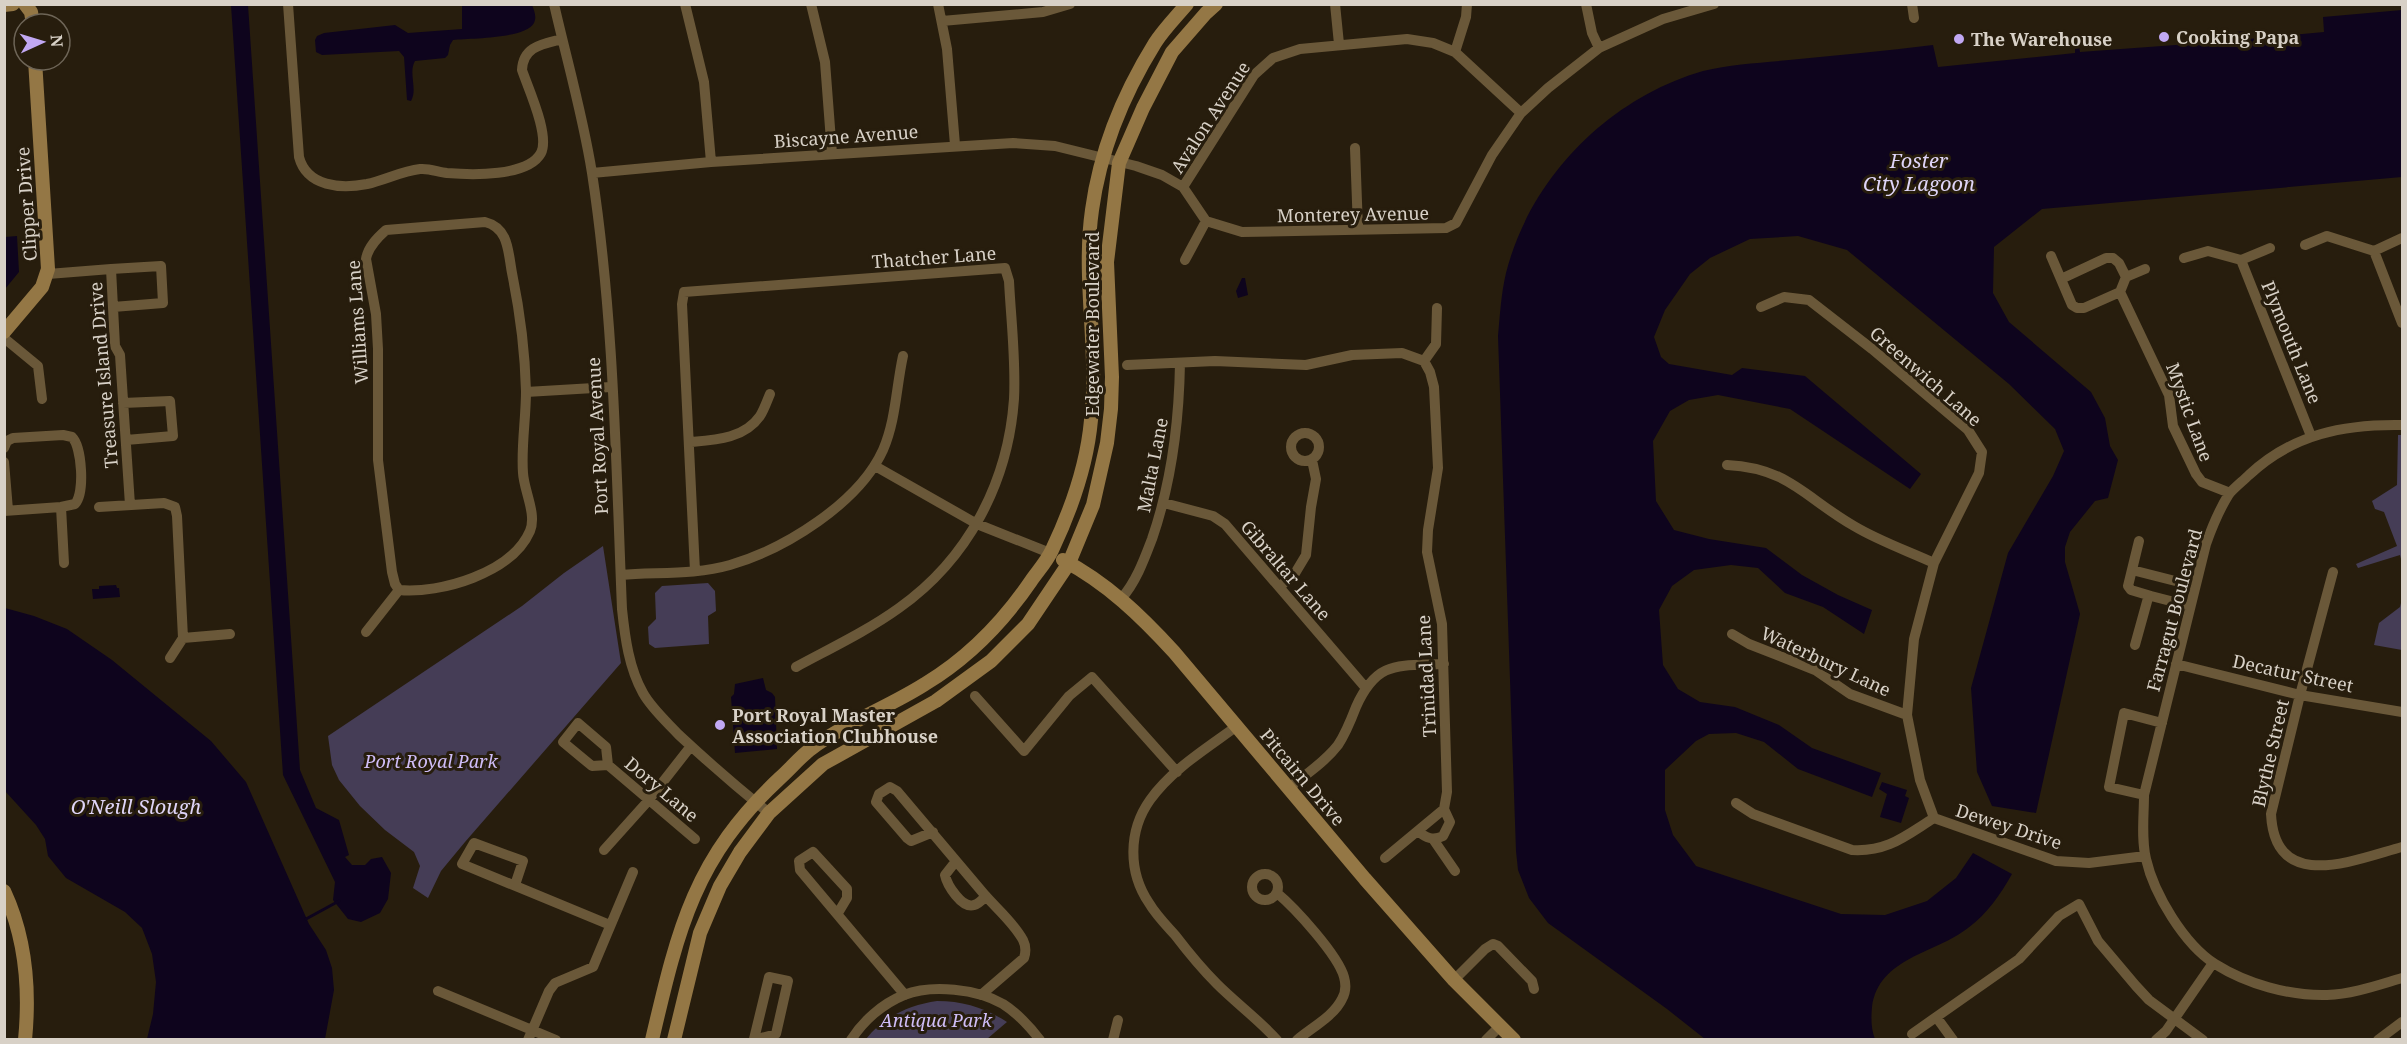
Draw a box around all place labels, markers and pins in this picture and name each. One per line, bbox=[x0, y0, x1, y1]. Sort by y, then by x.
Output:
place label: Cooking Papa bbox=[2176, 25, 2300, 49]
place label: The Warehouse bbox=[1971, 27, 2112, 51]
marker: Cooking Papa bbox=[2157, 30, 2171, 44]
marker: The Warehouse bbox=[1952, 32, 1966, 46]
place label: Port Royal Master Association Clubhouse bbox=[732, 703, 938, 748]
marker: Port Royal Master Association Clubhouse bbox=[713, 718, 727, 732]

